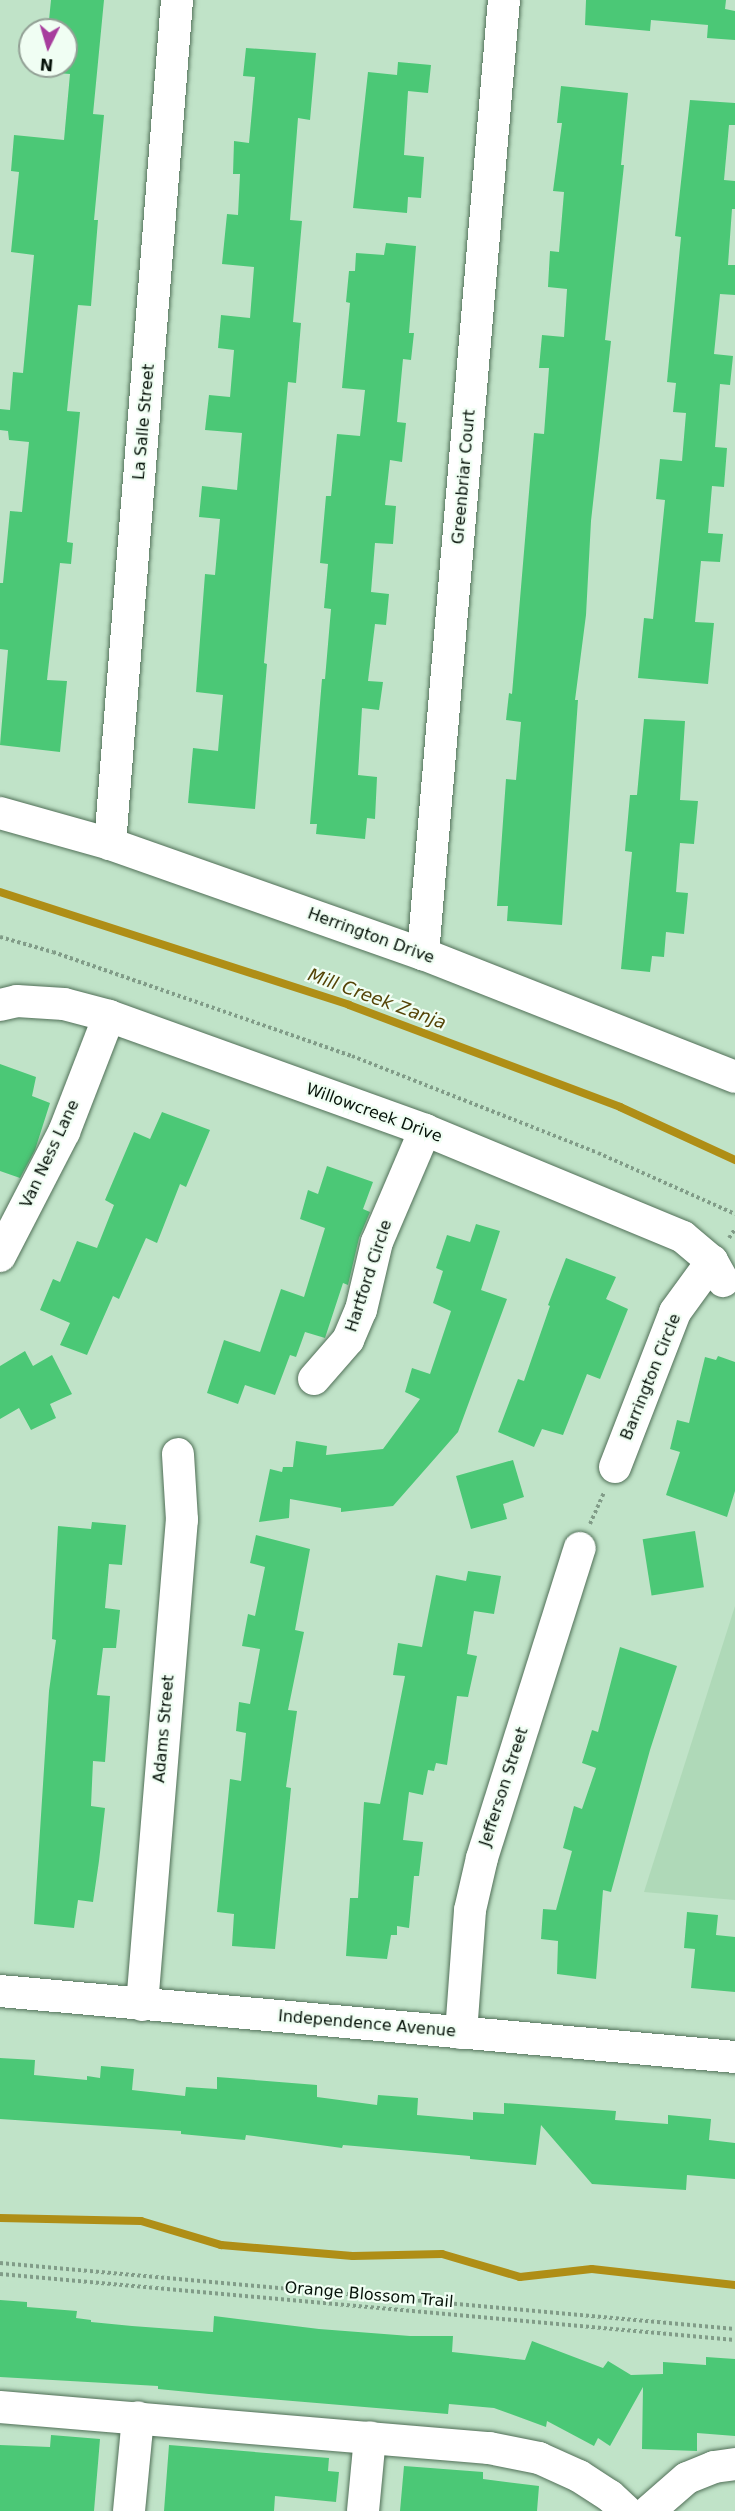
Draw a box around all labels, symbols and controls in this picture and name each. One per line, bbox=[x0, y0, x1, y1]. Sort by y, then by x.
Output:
north arrow bbox=[18, 18, 78, 78]
text: N bbox=[39, 54, 54, 74]
street label: La Salle Street bbox=[129, 363, 159, 481]
street label: Greenbriar Court bbox=[449, 409, 479, 545]
street label: Herrington Drive bbox=[305, 904, 437, 968]
water label: Mill Creek Zanja bbox=[305, 964, 449, 1034]
street label: Willowcreek Drive bbox=[303, 1079, 445, 1147]
street label: Van Ness Lane bbox=[17, 1097, 83, 1211]
street label: Hartford Circle bbox=[342, 1218, 396, 1334]
street label: Barrington Circle bbox=[617, 1311, 685, 1443]
street label: Adams Street bbox=[150, 1674, 178, 1784]
street label: Jefferson Street bbox=[476, 1725, 532, 1849]
street label: Independence Avenue bbox=[277, 2007, 457, 2041]
street label: Orange Blossom Trail bbox=[284, 2278, 454, 2312]

